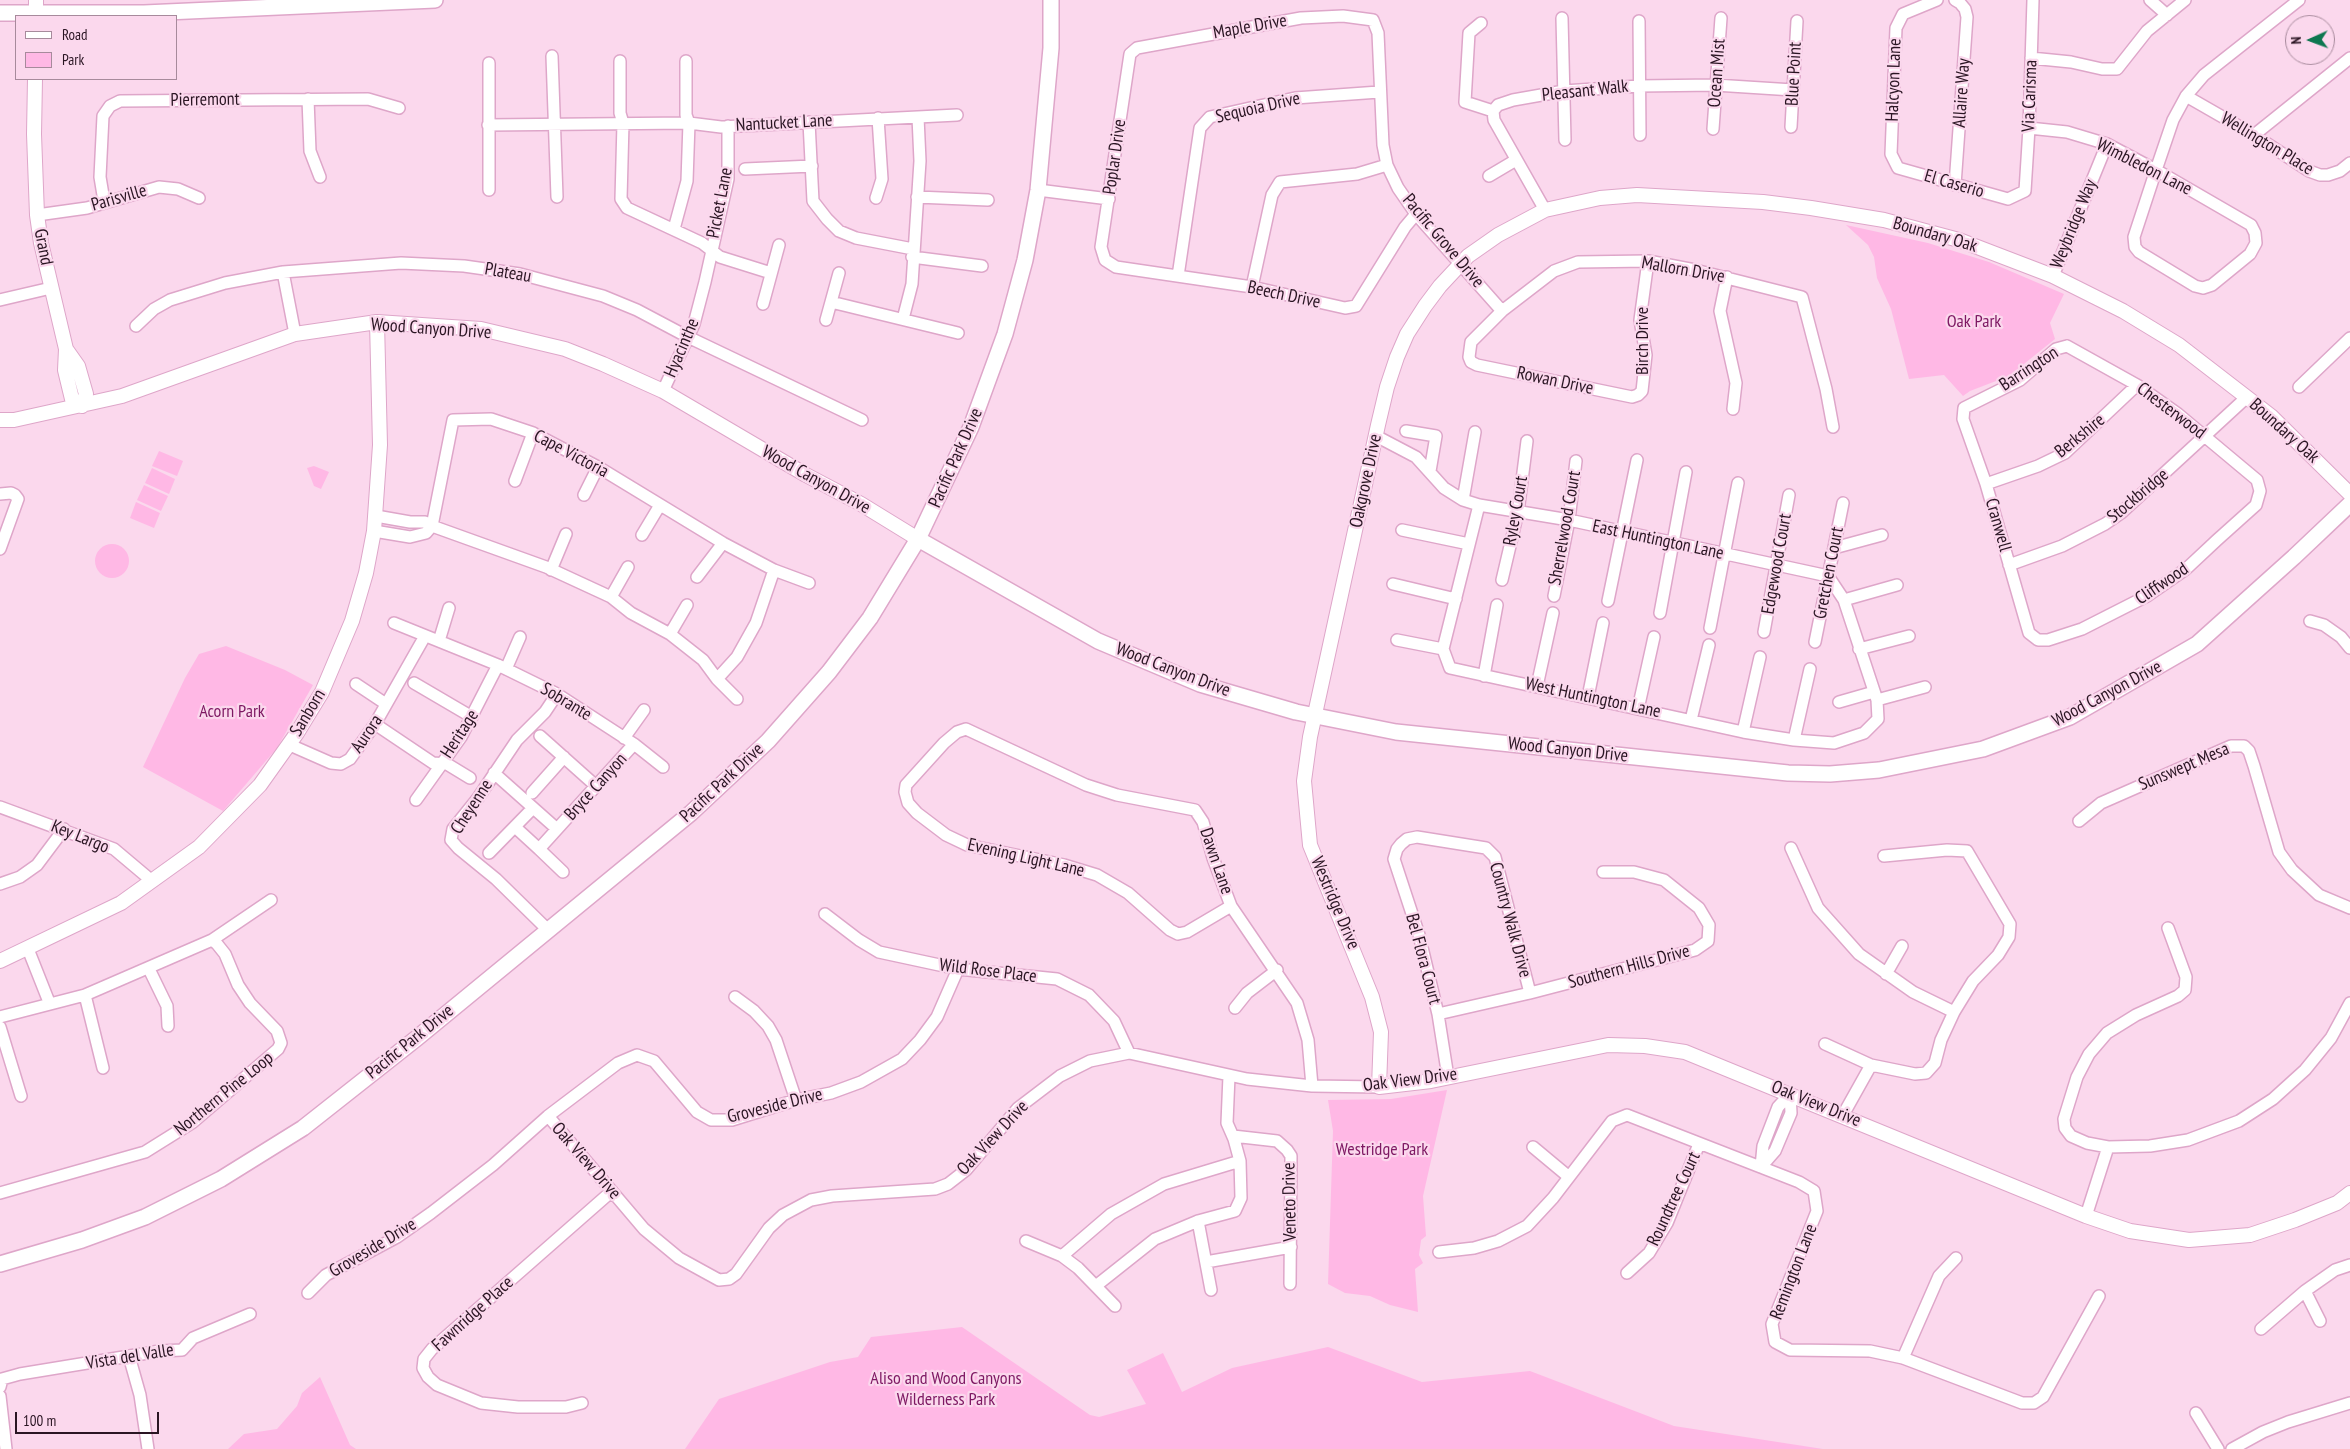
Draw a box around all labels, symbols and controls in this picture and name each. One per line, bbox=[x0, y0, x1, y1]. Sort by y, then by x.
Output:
street label: Maple Drive bbox=[1211, 10, 1289, 44]
legend bbox=[15, 15, 178, 80]
north arrow bbox=[2285, 15, 2335, 65]
text: Road bbox=[62, 25, 88, 44]
text: N bbox=[2287, 36, 2305, 45]
street label: Ocean Mist bbox=[1704, 38, 1730, 108]
street label: Halcyon Lane bbox=[1882, 38, 1906, 122]
street label: Blue Point bbox=[1782, 42, 1806, 106]
text: Park bbox=[62, 50, 84, 69]
street label: Allaire Way bbox=[1949, 58, 1975, 128]
street label: Via Carisma bbox=[2018, 59, 2042, 133]
street label: Pleasant Walk bbox=[1541, 76, 1629, 106]
street label: Sequoia Drive bbox=[1214, 88, 1302, 128]
street label: Pierremont bbox=[170, 89, 240, 111]
street label: Wellington Place bbox=[2217, 108, 2317, 180]
street label: Nantucket Lane bbox=[735, 110, 833, 136]
street label: Poplar Drive bbox=[1099, 118, 1131, 196]
street label: Wimbledon Lane bbox=[2093, 134, 2195, 200]
street label: El Caserio bbox=[1922, 165, 1986, 203]
street label: Picket Lane bbox=[703, 166, 737, 240]
street label: Weybridge Way bbox=[2046, 176, 2102, 272]
street label: Parisville bbox=[89, 180, 149, 216]
street label: Pacific Grove Drive bbox=[1398, 190, 1488, 292]
street label: Boundary Oak bbox=[1890, 213, 1980, 257]
street label: Grand bbox=[29, 227, 57, 267]
street label: Mallorn Drive bbox=[1640, 252, 1726, 288]
street label: Plateau bbox=[483, 258, 533, 288]
street label: Beech Drive bbox=[1246, 277, 1322, 313]
street label: Birch Drive bbox=[1632, 307, 1654, 375]
park label: Oak Park bbox=[1947, 311, 2001, 333]
street label: Wood Canyon Drive bbox=[370, 314, 492, 344]
street label: Hyacinthe bbox=[660, 315, 704, 381]
street label: Barrington bbox=[1996, 342, 2062, 396]
street label: Rowan Drive bbox=[1515, 362, 1595, 400]
street label: Chesterwood bbox=[2132, 378, 2210, 444]
street label: Boundary Oak bbox=[2245, 394, 2323, 468]
street label: Pacific Park Drive bbox=[924, 405, 988, 511]
street label: Berkshire bbox=[2051, 409, 2109, 463]
street label: Cape Victoria bbox=[530, 425, 612, 483]
street label: Oakgrove Drive bbox=[1346, 432, 1386, 530]
street label: Wood Canyon Drive bbox=[758, 441, 874, 519]
street label: Stockbridge bbox=[2103, 464, 2173, 528]
street label: Sherrelwood Court bbox=[1544, 469, 1586, 587]
street label: Ryley Court bbox=[1499, 474, 1533, 548]
street label: Cranwell bbox=[1980, 496, 2016, 554]
street label: Edgewood Court bbox=[1758, 512, 1796, 616]
street label: East Huntington Lane bbox=[1590, 516, 1726, 564]
street label: Gretchen Court bbox=[1810, 525, 1848, 621]
street label: Cliffwood bbox=[2131, 558, 2193, 610]
street label: Wood Canyon Drive bbox=[1113, 638, 1233, 702]
street label: Wood Canyon Drive bbox=[2049, 656, 2165, 732]
street label: West Huntington Lane bbox=[1523, 673, 1663, 723]
street label: Sobrante bbox=[537, 678, 595, 726]
street label: Sanborn bbox=[286, 685, 330, 741]
park label: Acorn Park bbox=[199, 701, 265, 723]
street label: Heritage bbox=[436, 706, 484, 762]
street label: Aurora bbox=[347, 711, 387, 757]
street label: Wood Canyon Drive bbox=[1507, 733, 1629, 767]
street label: Sunswept Mesa bbox=[2136, 738, 2232, 796]
street label: Pacific Park Drive bbox=[676, 739, 768, 827]
street label: Bryce Canyon bbox=[560, 749, 632, 825]
street label: Cheyenne bbox=[446, 776, 498, 838]
street label: Key Largo bbox=[48, 816, 112, 858]
street label: Dawn Lane bbox=[1195, 825, 1237, 897]
street label: Evening Light Lane bbox=[966, 834, 1086, 882]
street label: Westridge Drive bbox=[1306, 854, 1364, 952]
street label: Country Walk Drive bbox=[1484, 860, 1536, 980]
street label: Bel Flora Court bbox=[1401, 911, 1445, 1007]
street label: Southern Hills Drive bbox=[1566, 940, 1692, 994]
street label: Wild Rose Place bbox=[938, 954, 1038, 988]
street label: Pacific Park Drive bbox=[362, 1000, 458, 1084]
street label: Northern Pine Loop bbox=[170, 1048, 278, 1140]
street label: Oak View Drive bbox=[1362, 1064, 1458, 1096]
street label: Oak View Drive bbox=[1768, 1076, 1864, 1132]
street label: Groveside Drive bbox=[725, 1084, 825, 1128]
street label: Oak View Drive bbox=[953, 1096, 1033, 1180]
street label: Oak View Drive bbox=[547, 1118, 625, 1204]
park label: Westridge Park bbox=[1336, 1139, 1428, 1161]
street label: Roundtree Court bbox=[1643, 1149, 1705, 1249]
street label: Veneto Drive bbox=[1279, 1162, 1301, 1242]
street label: Groveside Drive bbox=[326, 1214, 420, 1282]
street label: Remington Lane bbox=[1766, 1221, 1822, 1323]
street label: Fawnridge Place bbox=[428, 1272, 518, 1356]
street label: Vista del Valle bbox=[85, 1339, 175, 1375]
park label: Aliso and Wood Canyons Wilderness Park bbox=[870, 1368, 1022, 1410]
scale bar bbox=[18, 1402, 161, 1434]
text: 100 m bbox=[23, 1411, 56, 1430]

